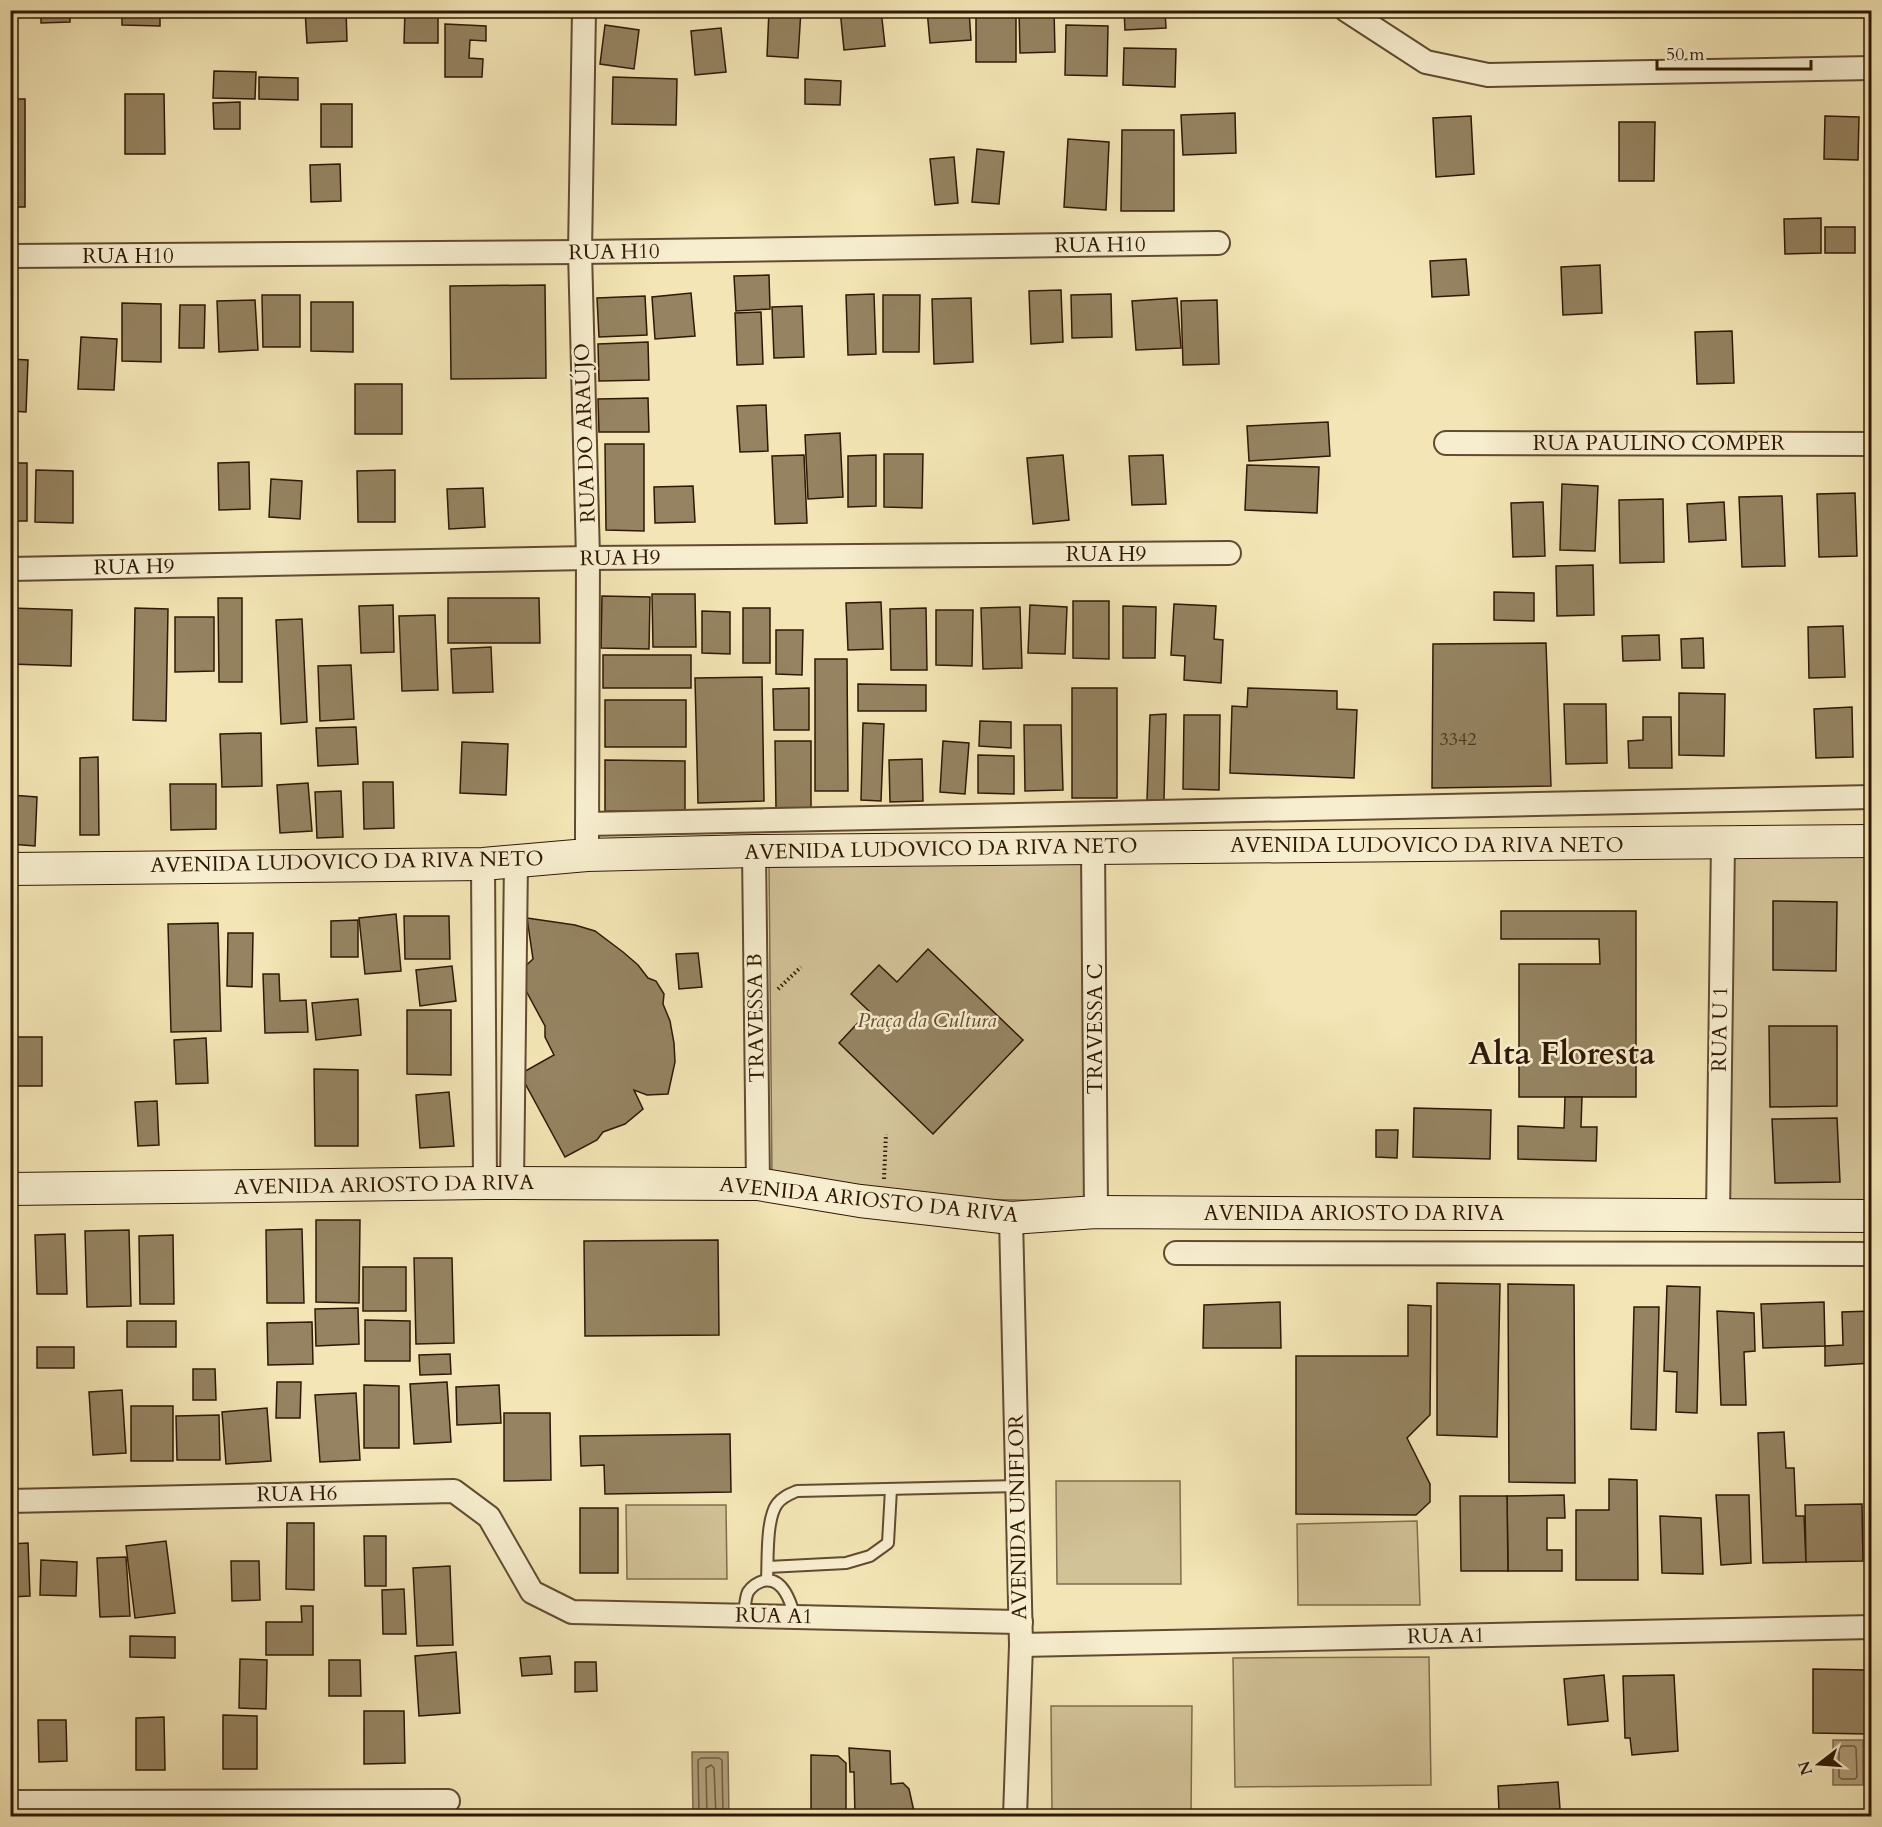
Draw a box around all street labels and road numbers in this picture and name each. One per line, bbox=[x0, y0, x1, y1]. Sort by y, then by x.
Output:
street label: RUA H10 bbox=[1054, 230, 1146, 260]
street label: RUA H10 bbox=[568, 237, 660, 267]
street label: RUA H10 bbox=[82, 242, 174, 271]
street label: RUA DO ARAÚJO bbox=[566, 343, 603, 523]
street label: RUA PAULINO COMPER bbox=[1533, 429, 1786, 458]
street label: RUA H9 bbox=[1066, 540, 1147, 569]
street label: RUA H9 bbox=[579, 543, 661, 573]
street label: RUA H9 bbox=[93, 552, 175, 582]
street label: AVENIDA LUDOVICO DA RIVA NETO bbox=[744, 831, 1138, 867]
street label: AVENIDA LUDOVICO DA RIVA NETO bbox=[1230, 831, 1624, 860]
street label: AVENIDA LUDOVICO DA RIVA NETO bbox=[150, 844, 544, 880]
street label: TRAVESSA B bbox=[740, 953, 772, 1083]
street label: TRAVESSA C bbox=[1081, 964, 1110, 1094]
street label: RUA U 1 bbox=[1705, 986, 1735, 1072]
street label: AVENIDA ARIOSTO DA RIVA bbox=[234, 1168, 534, 1202]
street label: AVENIDA ARIOSTO DA RIVA bbox=[718, 1170, 1020, 1230]
street label: AVENIDA ARIOSTO DA RIVA bbox=[1204, 1199, 1504, 1228]
street label: AVENIDA UNIFLOR bbox=[1002, 1413, 1034, 1620]
street label: RUA H6 bbox=[256, 1479, 338, 1509]
street label: RUA A1 bbox=[735, 1601, 813, 1631]
street label: RUA A1 bbox=[1407, 1621, 1485, 1651]

